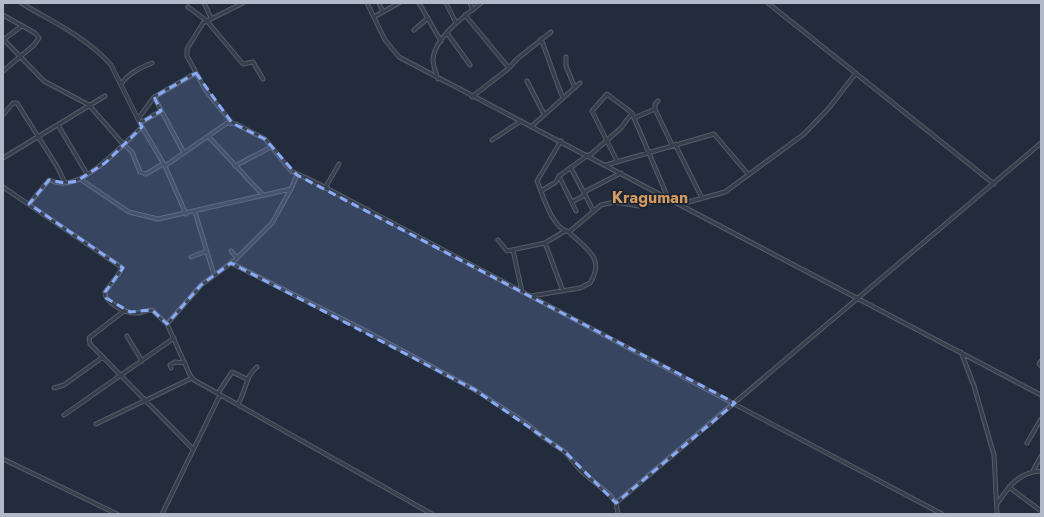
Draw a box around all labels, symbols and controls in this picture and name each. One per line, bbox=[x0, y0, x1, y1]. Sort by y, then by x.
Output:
district label: Kraguman bbox=[612, 186, 688, 209]

